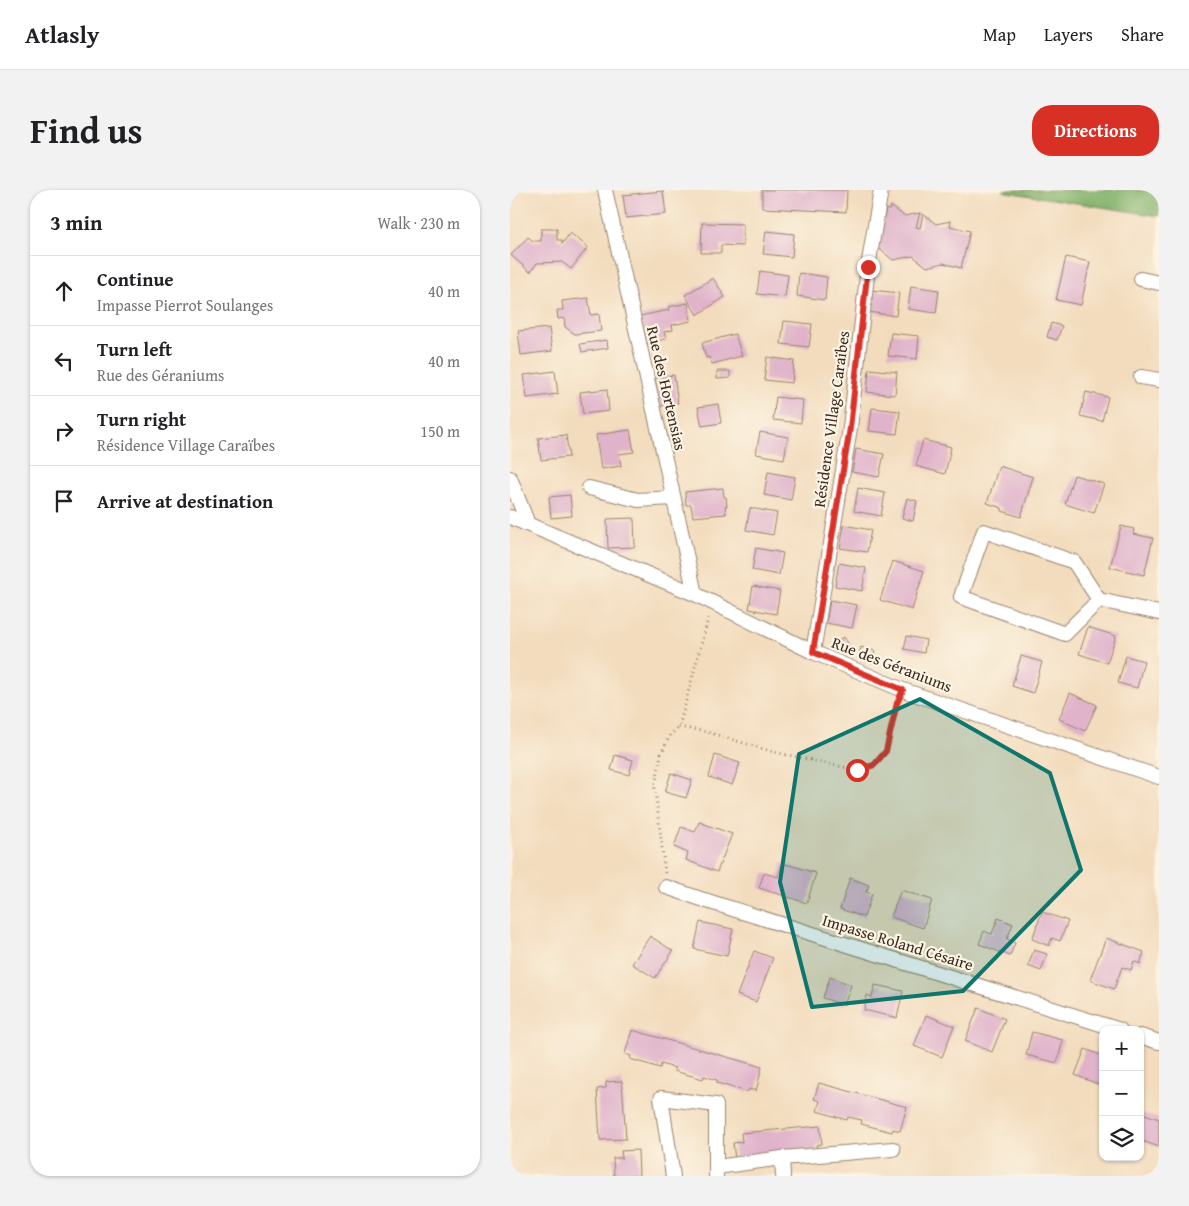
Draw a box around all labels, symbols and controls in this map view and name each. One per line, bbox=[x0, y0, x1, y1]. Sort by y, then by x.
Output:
text: Atlasly bbox=[25, 17, 99, 52]
text: Map bbox=[983, 21, 1016, 48]
text: Layers bbox=[1044, 21, 1093, 48]
text: Share bbox=[1121, 21, 1164, 48]
text: Find us bbox=[30, 105, 143, 156]
button: Directions bbox=[1032, 105, 1159, 156]
text: 3 min bbox=[50, 207, 102, 238]
text: Walk · 230 m bbox=[377, 211, 460, 235]
route end bbox=[857, 256, 880, 279]
text: Continue bbox=[97, 265, 174, 293]
icon: ahead bbox=[50, 277, 78, 305]
text: 40 m bbox=[428, 279, 460, 303]
text: Impasse Pierrot Soulanges bbox=[97, 293, 273, 317]
street label: Rue des Hortensias bbox=[641, 323, 693, 453]
street label: Résidence Village Caraïbes bbox=[807, 329, 855, 509]
text: Turn left bbox=[97, 335, 172, 363]
icon: left bbox=[50, 347, 78, 375]
text: 40 m bbox=[428, 349, 460, 373]
text: Rue des Géraniums bbox=[97, 363, 224, 387]
text: Turn right bbox=[97, 405, 186, 433]
icon: right bbox=[50, 417, 78, 445]
text: 150 m bbox=[420, 419, 460, 443]
text: Résidence Village Caraïbes bbox=[97, 433, 275, 457]
icon: arrive bbox=[50, 487, 78, 515]
text: Arrive at destination bbox=[97, 487, 273, 515]
street label: Rue des Géraniums bbox=[828, 630, 956, 698]
route start bbox=[846, 759, 869, 782]
street label: Impasse Roland Césaire bbox=[819, 908, 977, 976]
map controls bbox=[1099, 1026, 1144, 1161]
button: + bbox=[1099, 1026, 1144, 1071]
button: − bbox=[1099, 1071, 1144, 1116]
button: layers bbox=[1099, 1116, 1144, 1161]

